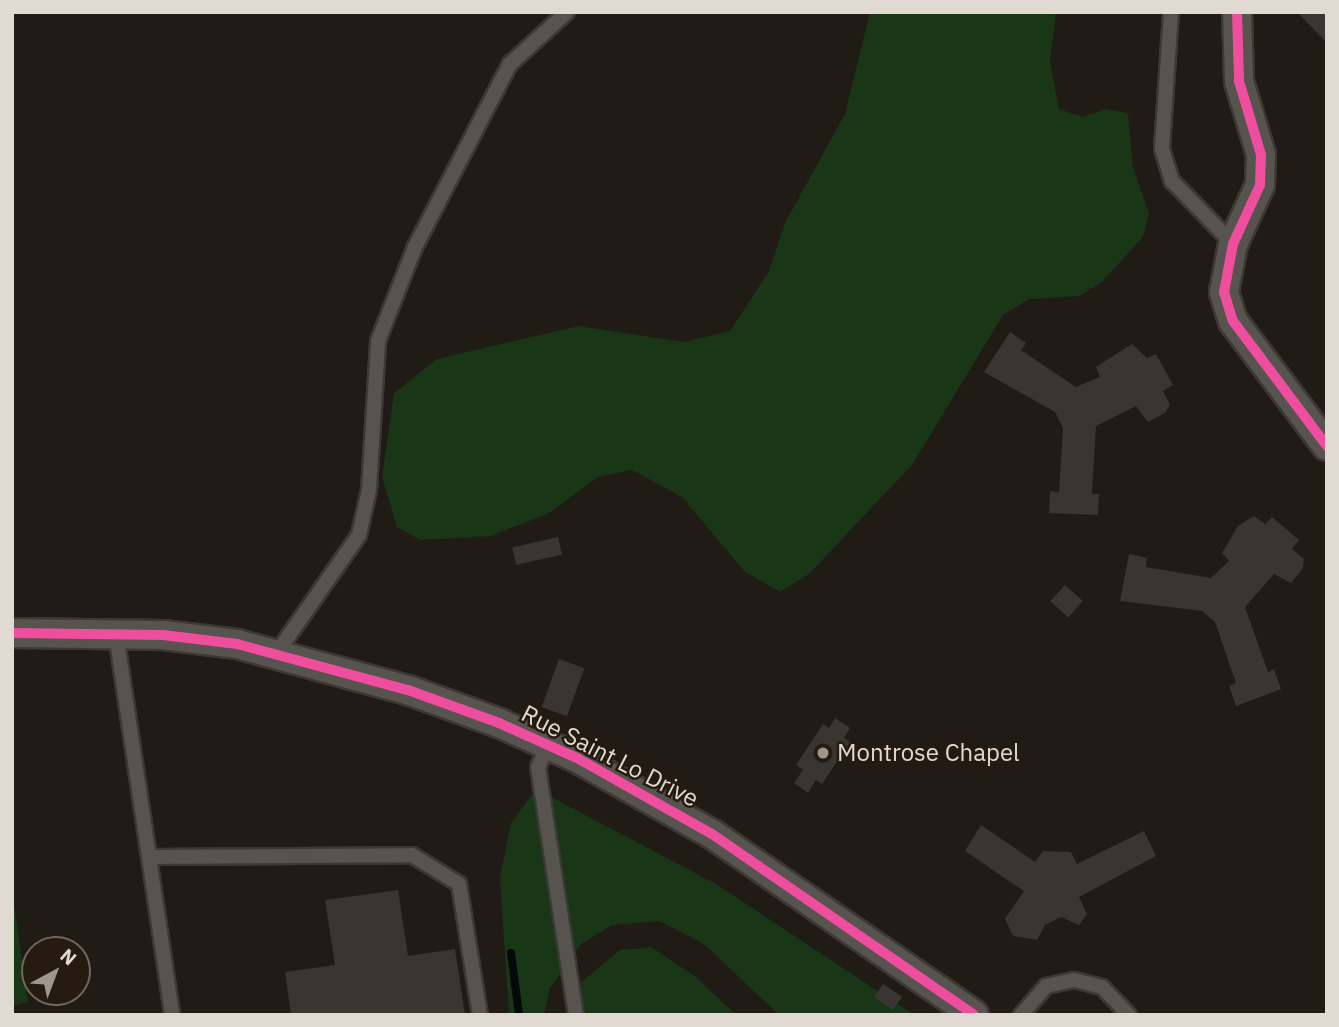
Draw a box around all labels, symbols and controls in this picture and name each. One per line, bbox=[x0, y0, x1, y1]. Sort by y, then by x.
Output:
street label: Rue Saint Lo Drive bbox=[517, 699, 703, 813]
place label: Montrose Chapel bbox=[837, 739, 1020, 767]
marker: Montrose Chapel bbox=[815, 745, 831, 761]
north arrow bbox=[21, 936, 91, 1006]
text: N bbox=[55, 943, 82, 970]

